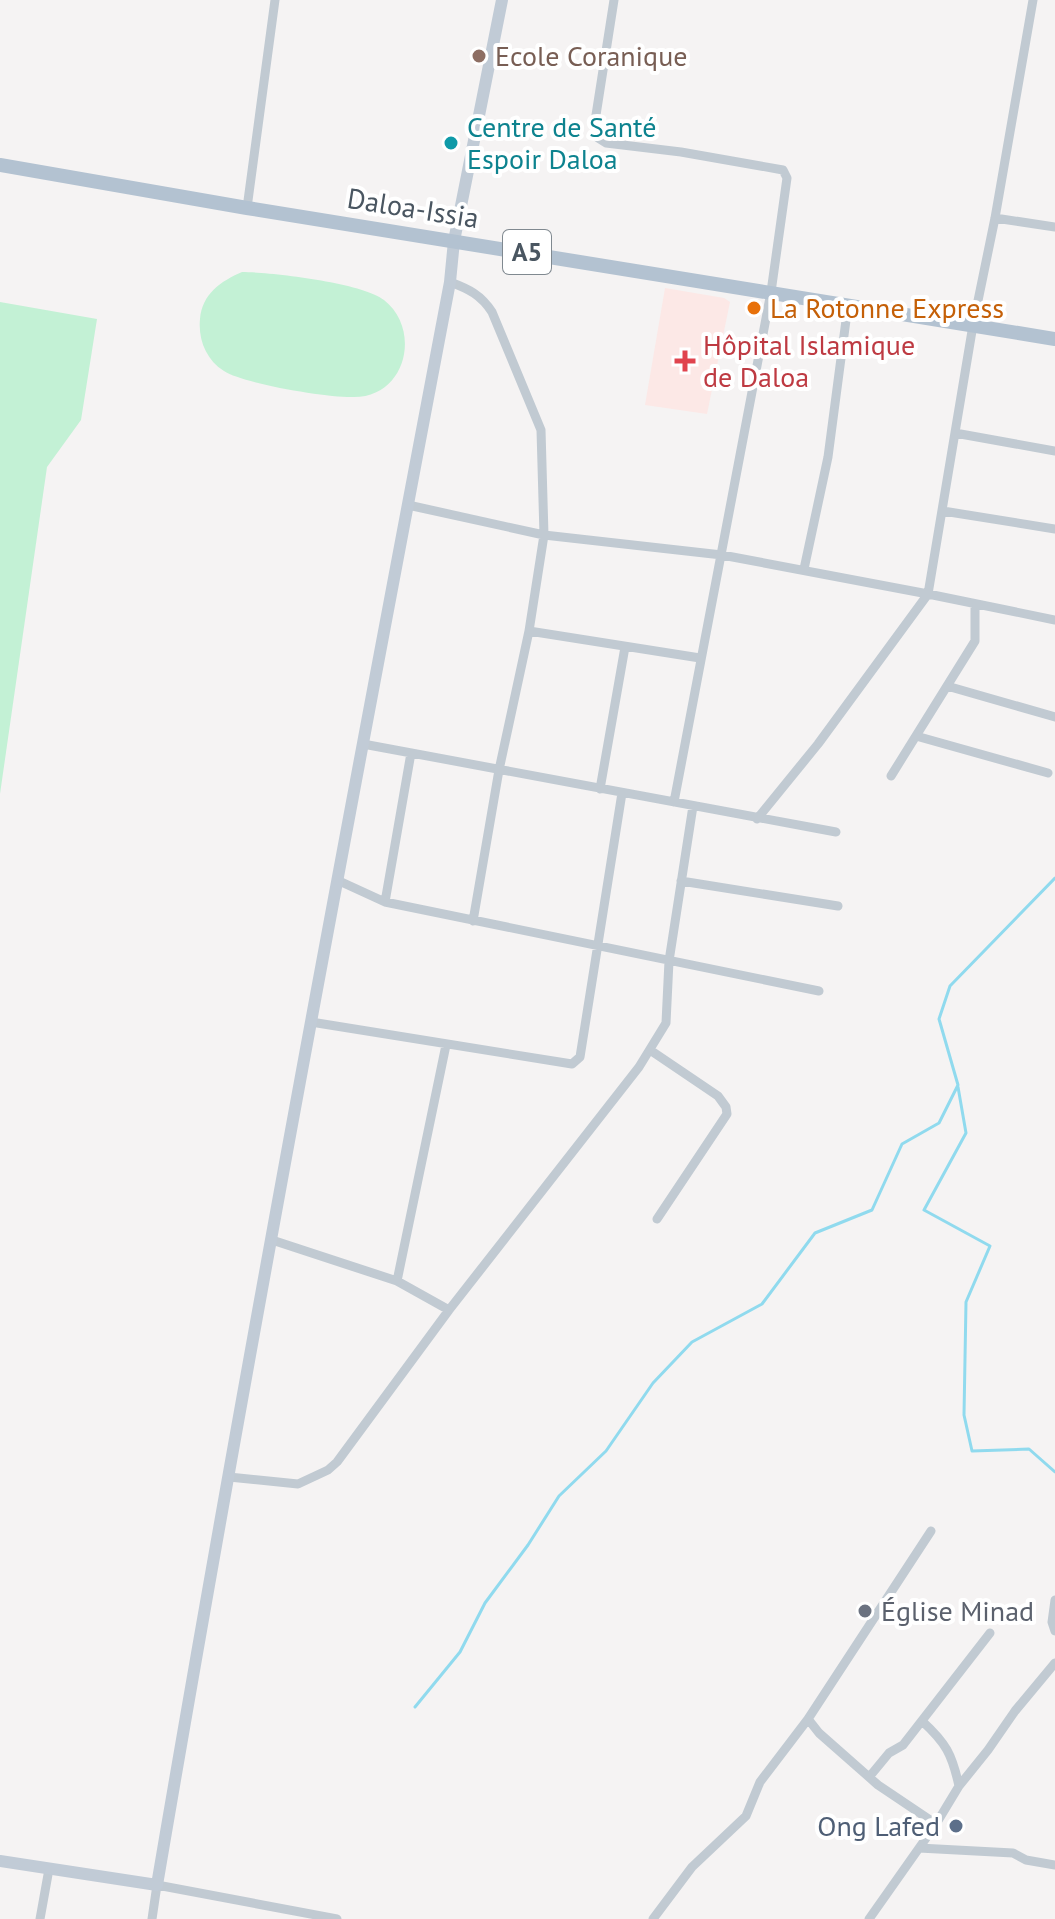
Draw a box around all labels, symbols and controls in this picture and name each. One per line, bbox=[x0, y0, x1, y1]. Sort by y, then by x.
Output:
place label: Ecole Coranique bbox=[495, 37, 687, 74]
marker: Ecole Coranique bbox=[470, 47, 488, 65]
place label: Centre de Santé Espoir Daloa bbox=[467, 108, 657, 177]
marker: Centre de Santé Espoir Daloa bbox=[442, 134, 460, 152]
street label: Daloa-Issia bbox=[345, 179, 481, 236]
road number: A5 bbox=[503, 230, 551, 274]
place label: La Rotonne Express bbox=[770, 289, 1004, 326]
marker: La Rotonne Express bbox=[745, 299, 763, 317]
place label: Hôpital Islamique de Daloa bbox=[703, 326, 915, 395]
marker: Hôpital Islamique de Daloa bbox=[674, 350, 696, 372]
place label: Église Minad bbox=[881, 1592, 1034, 1629]
marker: Église Minad bbox=[856, 1602, 874, 1620]
place label: Ong Lafed bbox=[817, 1807, 940, 1844]
marker: Ong Lafed bbox=[947, 1817, 965, 1835]

